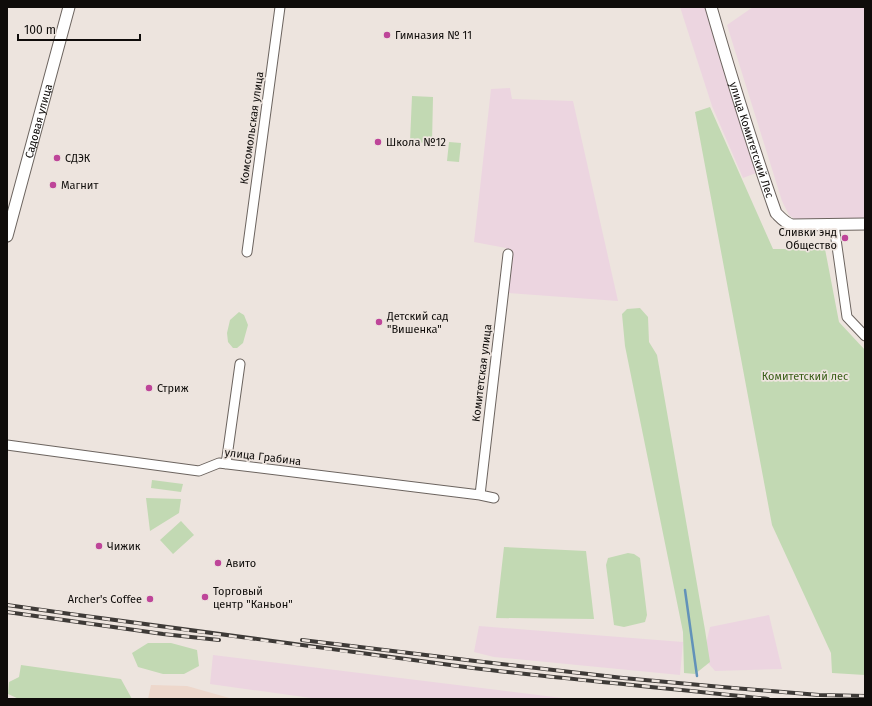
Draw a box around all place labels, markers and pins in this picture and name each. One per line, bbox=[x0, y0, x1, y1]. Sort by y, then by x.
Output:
place label: Гимназия № 11 bbox=[395, 29, 472, 42]
marker: Гимназия № 11 bbox=[382, 30, 392, 40]
place label: Школа №12 bbox=[386, 136, 446, 149]
marker: Школа №12 bbox=[373, 137, 383, 147]
place label: СДЭК bbox=[65, 152, 91, 165]
marker: СДЭК bbox=[52, 153, 62, 163]
place label: Магнит bbox=[61, 179, 98, 192]
marker: Магнит bbox=[48, 180, 58, 190]
place label: Сливки энд Общество bbox=[778, 226, 837, 252]
marker: Сливки энд Общество bbox=[840, 233, 850, 243]
place label: Детский сад "Вишенка" bbox=[386, 310, 448, 336]
marker: Детский сад "Вишенка" bbox=[374, 317, 384, 327]
place label: Стриж bbox=[157, 382, 189, 395]
marker: Стриж bbox=[144, 383, 154, 393]
place label: Чижик bbox=[107, 540, 141, 553]
marker: Чижик bbox=[94, 541, 104, 551]
place label: Авито bbox=[226, 557, 256, 570]
marker: Авито bbox=[213, 558, 223, 568]
place label: Торговый центр "Каньон" bbox=[213, 585, 293, 611]
marker: Торговый центр "Каньон" bbox=[200, 592, 210, 602]
place label: Archer's Coffee bbox=[68, 593, 142, 606]
marker: Archer's Coffee bbox=[145, 594, 155, 604]

